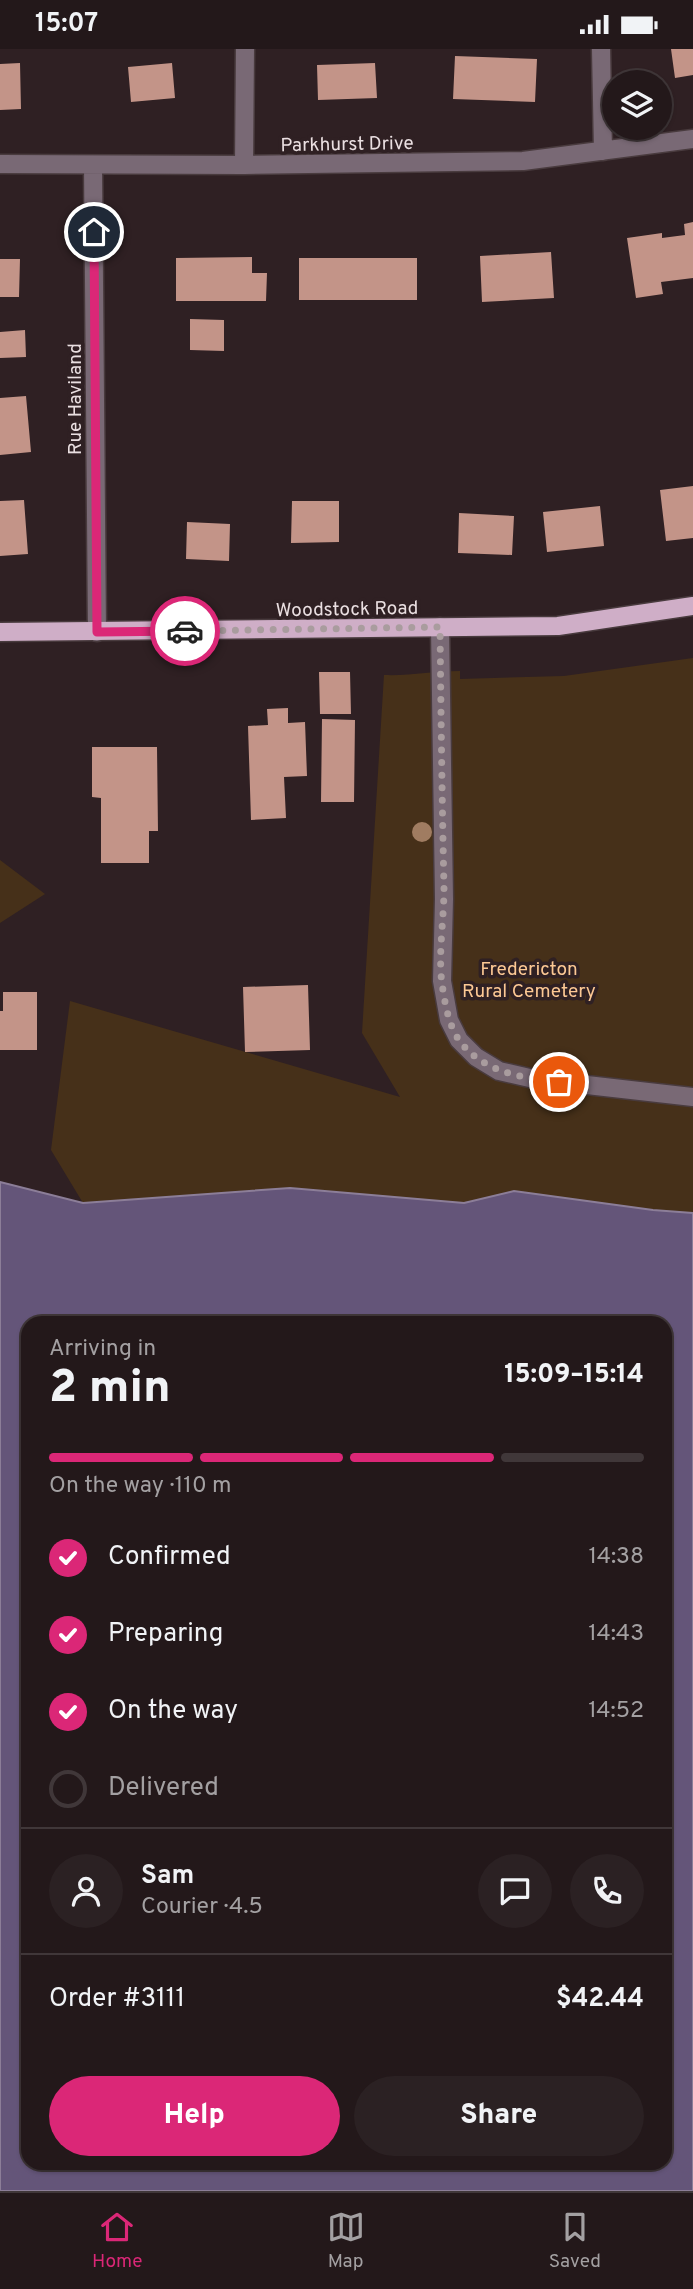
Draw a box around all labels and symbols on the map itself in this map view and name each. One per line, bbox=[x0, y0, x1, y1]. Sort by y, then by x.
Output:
street label: Parkhurst Drive bbox=[280, 132, 414, 158]
pin bbox=[64, 202, 124, 262]
street label: Rue Haviland bbox=[64, 343, 88, 455]
courier bbox=[150, 596, 220, 666]
street label: Woodstock Road bbox=[275, 597, 419, 623]
park label: Fredericton Rural Cemetery bbox=[462, 958, 596, 1004]
pin bbox=[529, 1052, 589, 1112]

